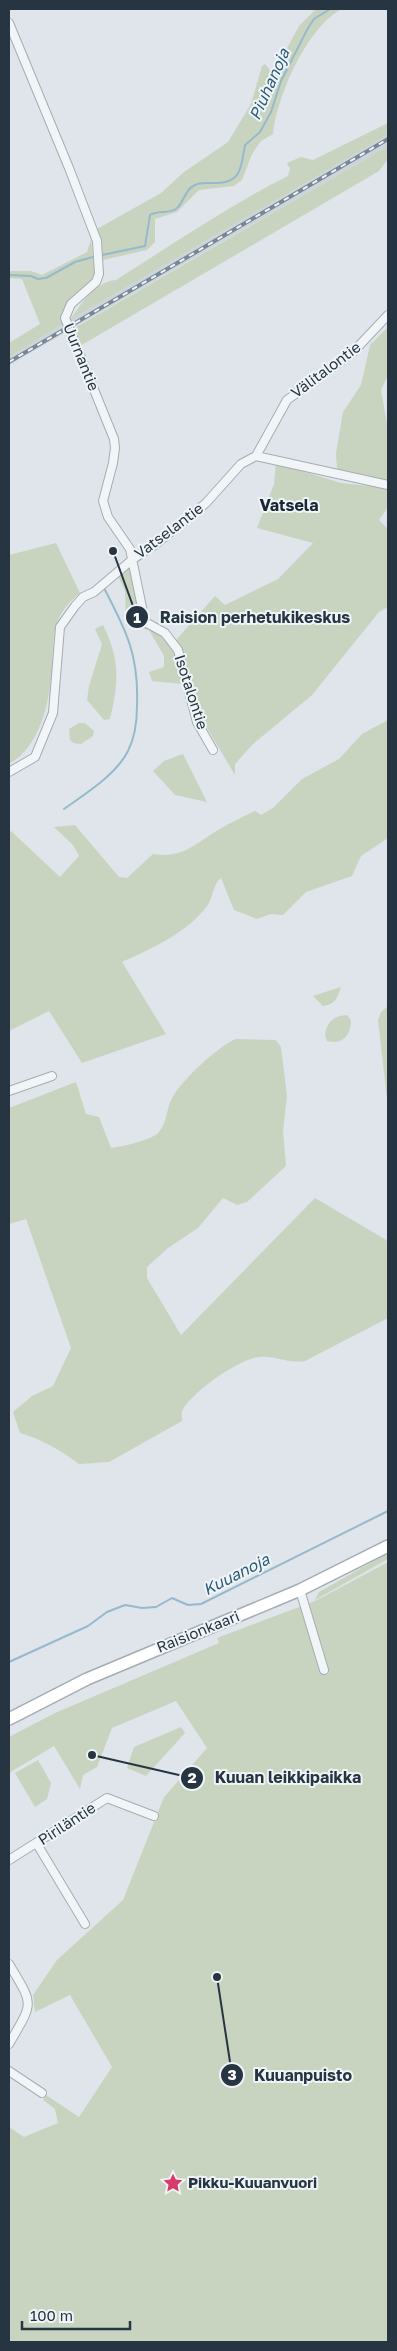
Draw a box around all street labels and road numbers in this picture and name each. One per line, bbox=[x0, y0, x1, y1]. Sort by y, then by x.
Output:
street label: Uurnantie bbox=[60, 320, 104, 393]
street label: Välitalontie bbox=[287, 337, 364, 401]
street label: Vatselantie bbox=[131, 498, 206, 562]
street label: Isotalontie bbox=[171, 652, 213, 732]
street label: Raisionkaari bbox=[154, 1606, 242, 1656]
street label: Piriläntie bbox=[34, 1798, 99, 1848]

